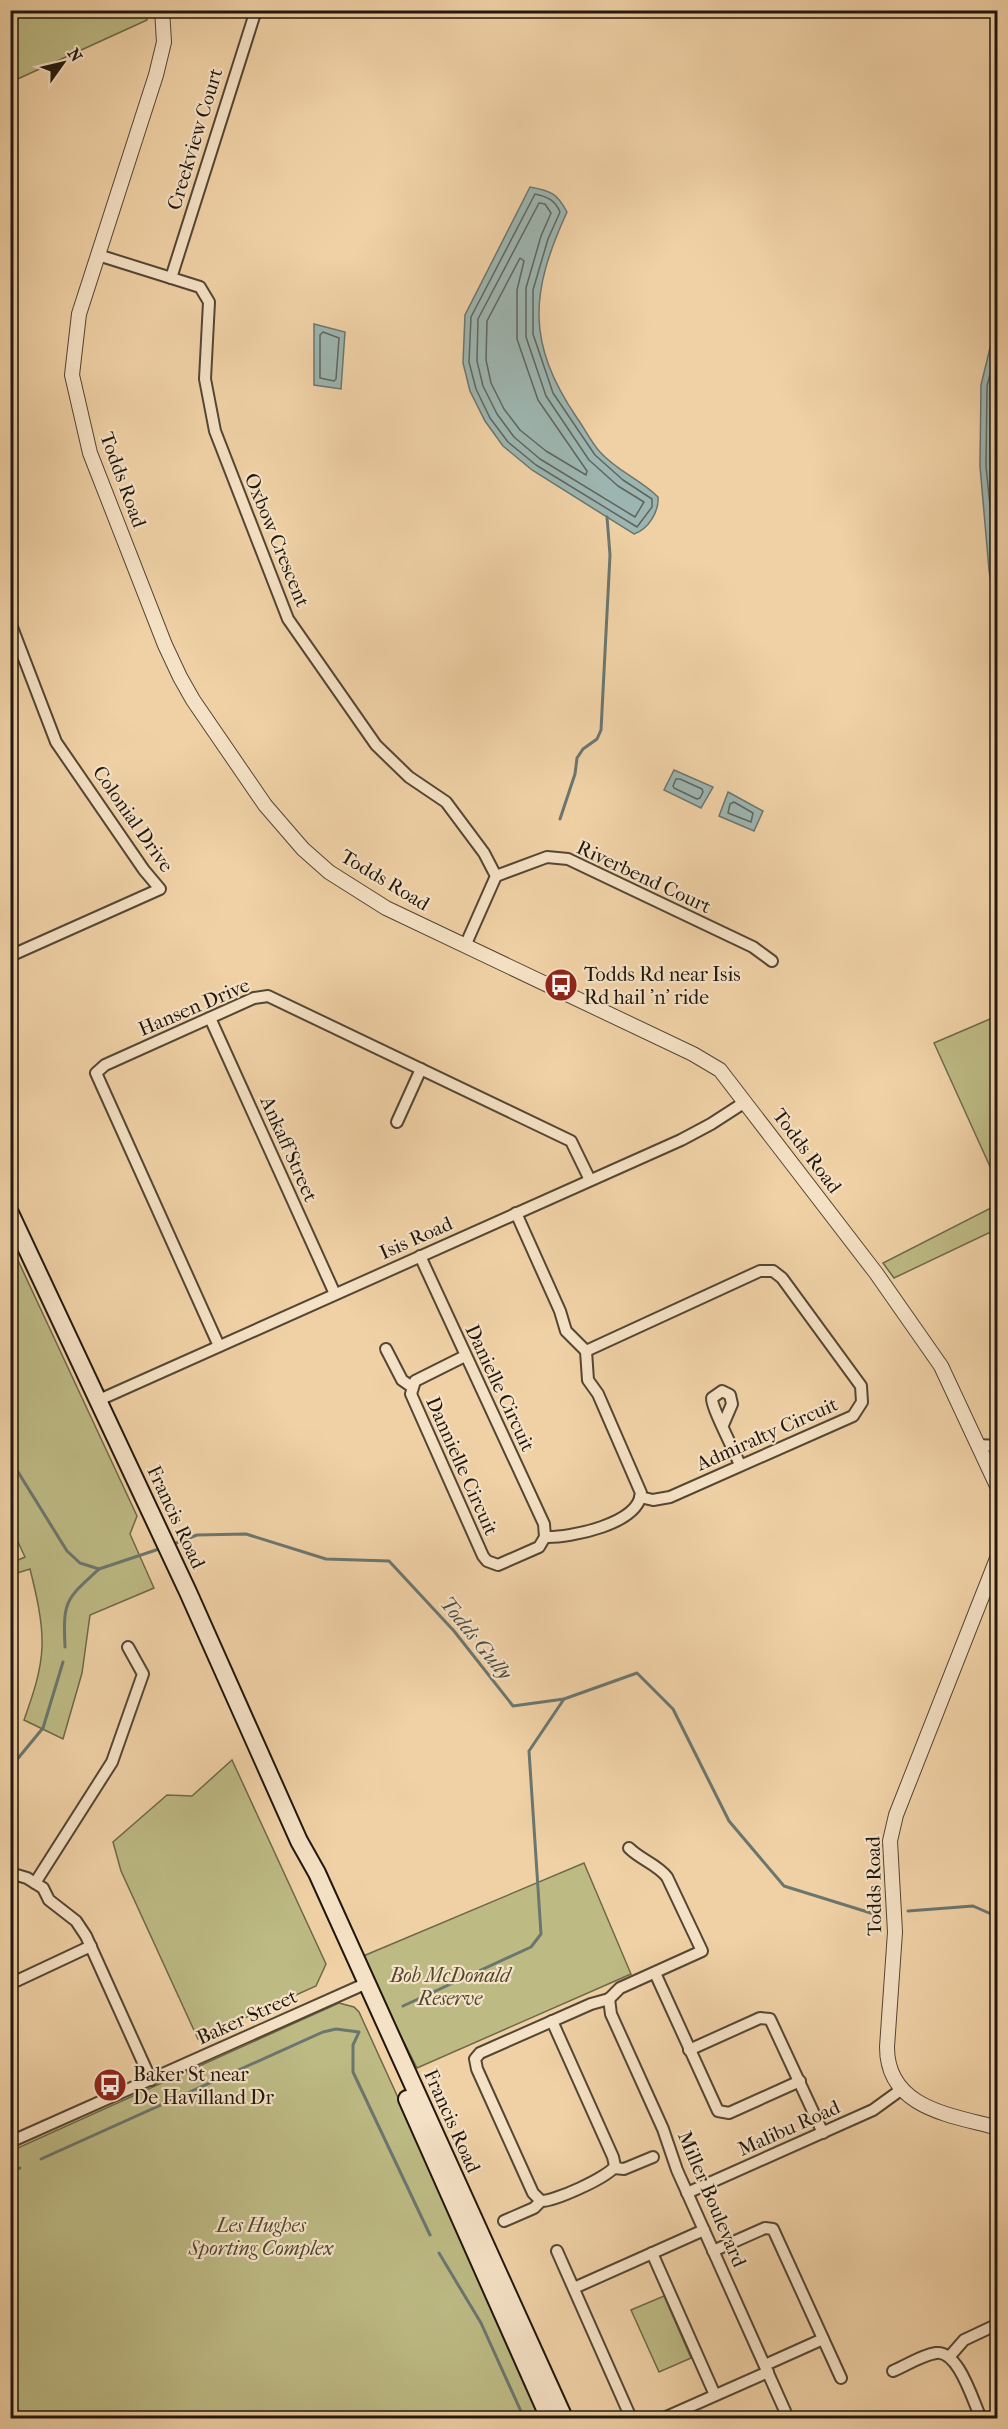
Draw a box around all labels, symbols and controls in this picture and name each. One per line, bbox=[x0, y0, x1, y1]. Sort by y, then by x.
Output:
north arrow bbox=[33, 33, 93, 93]
text: N bbox=[64, 45, 87, 66]
street label: Creekview Court bbox=[163, 65, 227, 213]
street label: Todds Road bbox=[95, 429, 151, 532]
street label: Oxbow Crescent bbox=[240, 470, 314, 610]
street label: Colonial Drive bbox=[88, 761, 178, 877]
street label: Riverbend Court bbox=[573, 836, 715, 918]
street label: Todds Road bbox=[336, 844, 435, 916]
place label: Todds Rd near Isis Rd hail 'n' ride bbox=[584, 963, 741, 1009]
bus stop icon: Todds Rd near Isis Rd hail 'n' ride bbox=[543, 967, 579, 1003]
street label: Hansen Drive bbox=[135, 973, 253, 1041]
street label: Ankaff Street bbox=[255, 1092, 322, 1205]
street label: Todds Road bbox=[768, 1104, 847, 1199]
street label: Isis Road bbox=[376, 1211, 457, 1264]
street label: Danielle Circuit bbox=[461, 1321, 539, 1455]
street label: Dannielle Circuit bbox=[421, 1393, 503, 1539]
street label: Admiralty Circuit bbox=[692, 1393, 841, 1476]
street label: Francis Road bbox=[142, 1462, 210, 1573]
water label: Todds Gully bbox=[435, 1592, 518, 1686]
street label: Todds Road bbox=[862, 1835, 886, 1936]
park label: Bob McDonald Reserve bbox=[389, 1964, 513, 2010]
street label: Baker Street bbox=[193, 1985, 301, 2049]
place label: Baker St near De Havilland Dr bbox=[133, 2063, 274, 2109]
street label: Francis Road bbox=[419, 2066, 486, 2177]
bus stop icon: Baker St near De Havilland Dr bbox=[92, 2067, 128, 2103]
street label: Malibu Road bbox=[734, 2095, 845, 2161]
street label: Miller Boulevard bbox=[673, 2128, 751, 2271]
park label: Les Hughes Sporting Complex bbox=[188, 2214, 334, 2260]

